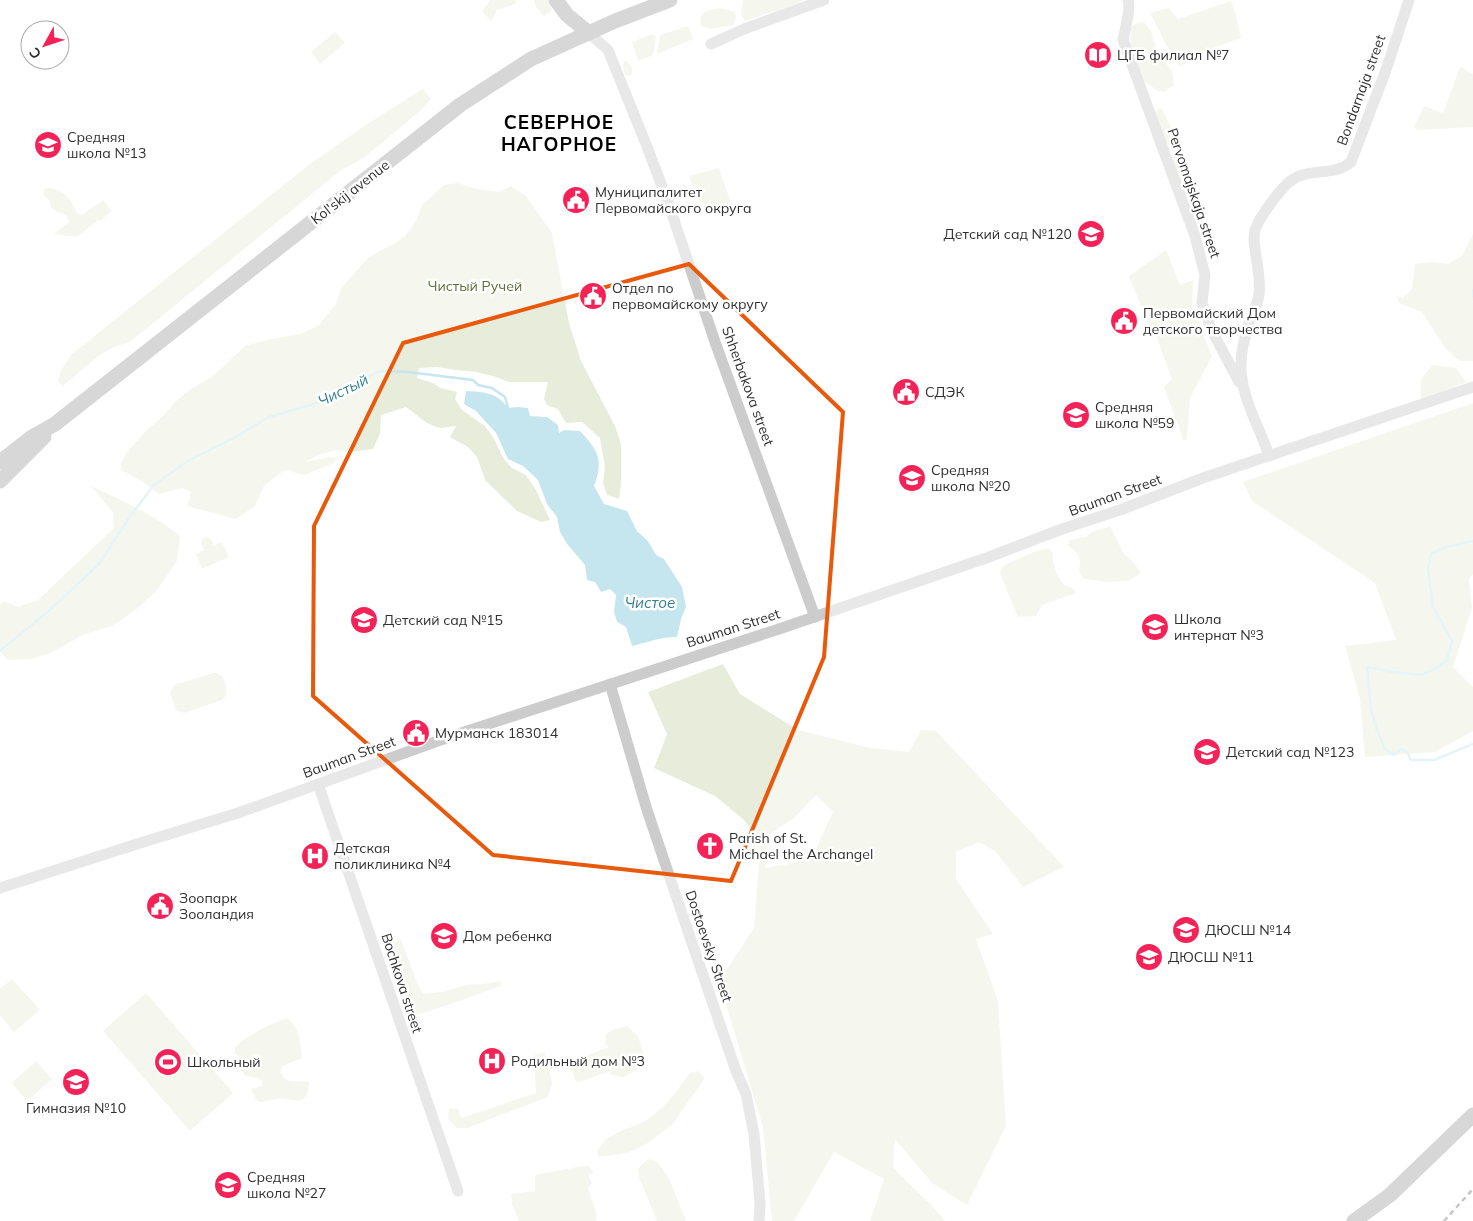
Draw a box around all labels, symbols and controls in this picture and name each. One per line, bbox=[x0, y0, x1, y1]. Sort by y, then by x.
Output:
north arrow bbox=[20, 20, 70, 70]
street label: Bondarnaja street bbox=[1333, 32, 1389, 148]
library icon: ЦГБ филиал №7 bbox=[1083, 40, 1113, 70]
text: С bbox=[25, 44, 45, 63]
place label: ЦГБ филиал №7 bbox=[1117, 46, 1230, 64]
district label: СЕВЕРНОЕ НАГОРНОЕ bbox=[501, 110, 617, 156]
street label: Pervomajskaja street bbox=[1163, 126, 1225, 260]
place label: Средняя школа №13 bbox=[67, 128, 146, 162]
school or university icon: Средняя школа №13 bbox=[33, 130, 63, 160]
street label: Kol'skij avenue bbox=[307, 156, 393, 228]
place label: Муниципалитет Первомайского округа bbox=[595, 183, 751, 217]
public building icon: Муниципалитет Первомайского округа bbox=[561, 185, 591, 215]
school or university icon: Детский сад №120 bbox=[1076, 219, 1106, 249]
place label: Детский сад №120 bbox=[944, 225, 1072, 243]
park label: Чистый Ручей bbox=[428, 277, 522, 295]
place label: Отдел по первомайскому округу bbox=[612, 279, 768, 313]
public building icon: Отдел по первомайскому округу bbox=[578, 281, 608, 311]
place label: Первомайский Дом детского творчества bbox=[1143, 304, 1283, 338]
public building icon: Первомайский Дом детского творчества bbox=[1109, 306, 1139, 336]
street label: Shherbakova street bbox=[718, 324, 778, 448]
water label: Чистый bbox=[315, 370, 371, 410]
public building icon: СДЭК bbox=[891, 377, 921, 407]
place label: СДЭК bbox=[925, 383, 965, 401]
place label: Средняя школа №59 bbox=[1095, 398, 1174, 432]
school or university icon: Средняя школа №59 bbox=[1061, 400, 1091, 430]
place label: Средняя школа №20 bbox=[931, 461, 1010, 495]
school or university icon: Средняя школа №20 bbox=[897, 463, 927, 493]
street label: Bauman Street bbox=[1066, 470, 1164, 520]
water label: Чистое bbox=[625, 593, 675, 612]
street label: Bauman Street bbox=[684, 604, 782, 652]
school or university icon: Детский сад №15 bbox=[349, 605, 379, 635]
place label: Школа интернат №3 bbox=[1174, 610, 1264, 644]
place label: Детский сад №15 bbox=[383, 611, 503, 629]
school or university icon: Школа интернат №3 bbox=[1140, 612, 1170, 642]
public building icon: Мурманск 183014 bbox=[401, 718, 431, 748]
place label: Мурманск 183014 bbox=[435, 724, 559, 742]
street label: Bauman Street bbox=[300, 732, 398, 782]
school or university icon: Детский сад №123 bbox=[1192, 737, 1222, 767]
place label: Детский сад №123 bbox=[1226, 743, 1354, 761]
place label: Parish of St. Michael the Archangel bbox=[729, 829, 873, 863]
church icon: Parish of St. Michael the Archangel bbox=[695, 831, 725, 861]
place label: Детская поликлиника №4 bbox=[334, 839, 452, 873]
hospital icon: Детская поликлиника №4 bbox=[300, 841, 330, 871]
street label: Dostoevsky Street bbox=[681, 888, 737, 1004]
place label: Зоопарк Зооландия bbox=[179, 889, 254, 923]
public building icon: Зоопарк Зооландия bbox=[145, 891, 175, 921]
school or university icon: ДЮСШ №14 bbox=[1171, 915, 1201, 945]
school or university icon: Дом ребенка bbox=[429, 921, 459, 951]
place label: ДЮСШ №14 bbox=[1205, 921, 1292, 939]
place label: Дом ребенка bbox=[463, 927, 552, 945]
street label: Bochkova street bbox=[377, 931, 427, 1035]
school or university icon: ДЮСШ №11 bbox=[1134, 942, 1164, 972]
place label: ДЮСШ №11 bbox=[1168, 948, 1254, 966]
hospital icon: Родильный дом №3 bbox=[477, 1046, 507, 1076]
sports icon: Школьный bbox=[153, 1047, 183, 1077]
place label: Родильный дом №3 bbox=[511, 1052, 645, 1070]
place label: Школьный bbox=[187, 1053, 261, 1071]
school or university icon: Гимназия №10 bbox=[61, 1067, 91, 1097]
place label: Гимназия №10 bbox=[26, 1099, 126, 1117]
place label: Средняя школа №27 bbox=[247, 1168, 326, 1202]
school or university icon: Средняя школа №27 bbox=[213, 1170, 243, 1200]

